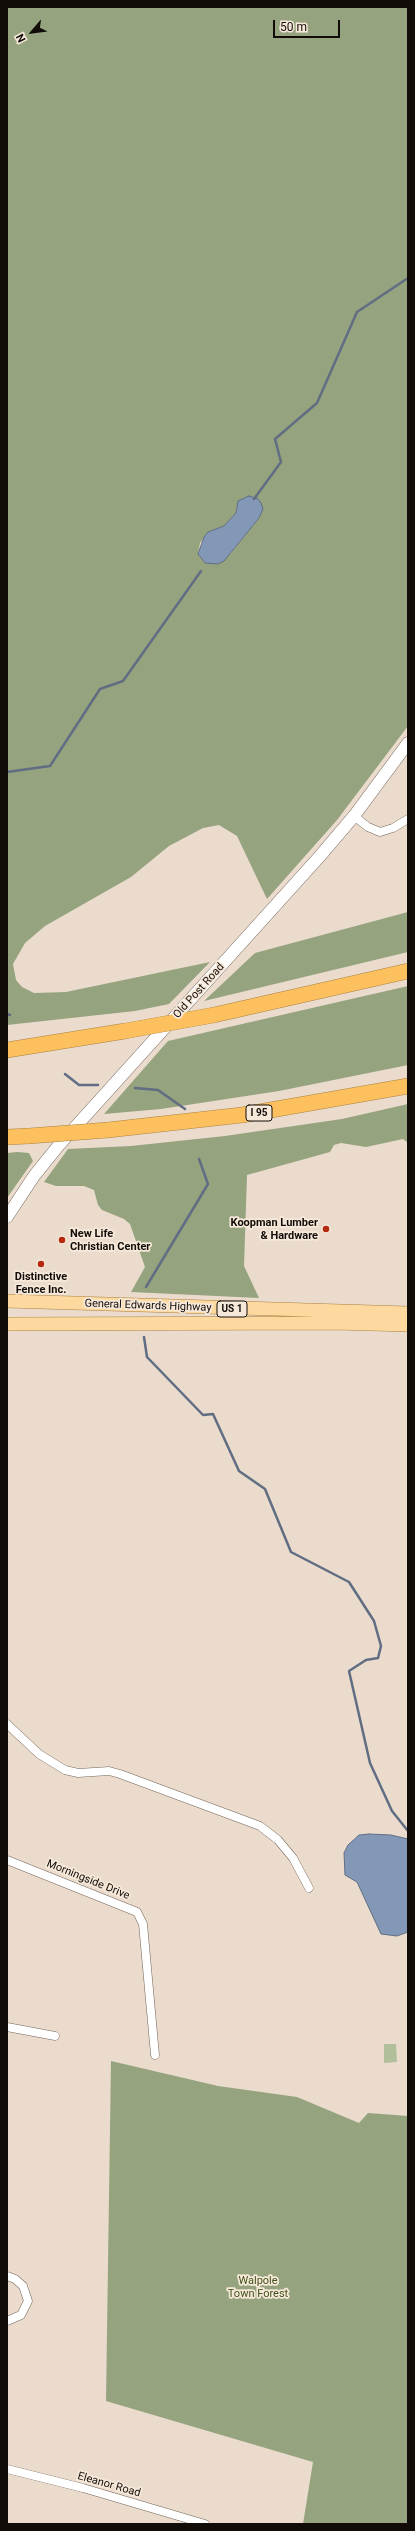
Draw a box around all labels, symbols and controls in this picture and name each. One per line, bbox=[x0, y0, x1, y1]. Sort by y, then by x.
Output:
north arrow bbox=[12, 12, 52, 52]
scale bar bbox=[275, 12, 342, 38]
text: 50 m bbox=[280, 20, 307, 34]
text: N bbox=[13, 31, 29, 44]
street label: Old Post Road bbox=[171, 961, 227, 1021]
road number: I 95 bbox=[246, 1105, 272, 1121]
place label: Koopman Lumber & Hardware bbox=[231, 1216, 318, 1242]
marker: Koopman Lumber & Hardware bbox=[321, 1224, 331, 1234]
place label: New Life Christian Center bbox=[70, 1227, 150, 1253]
marker: New Life Christian Center bbox=[57, 1235, 67, 1245]
marker: Distinctive Fence Inc. bbox=[36, 1259, 46, 1269]
place label: Distinctive Fence Inc. bbox=[15, 1270, 67, 1296]
street label: General Edwards Highway bbox=[84, 1297, 212, 1315]
road number: US 1 bbox=[217, 1301, 247, 1317]
street label: Morningside Drive bbox=[45, 1857, 131, 1903]
park label: Walpole Town Forest bbox=[228, 2274, 288, 2300]
street label: Eleanor Road bbox=[76, 2470, 142, 2500]

